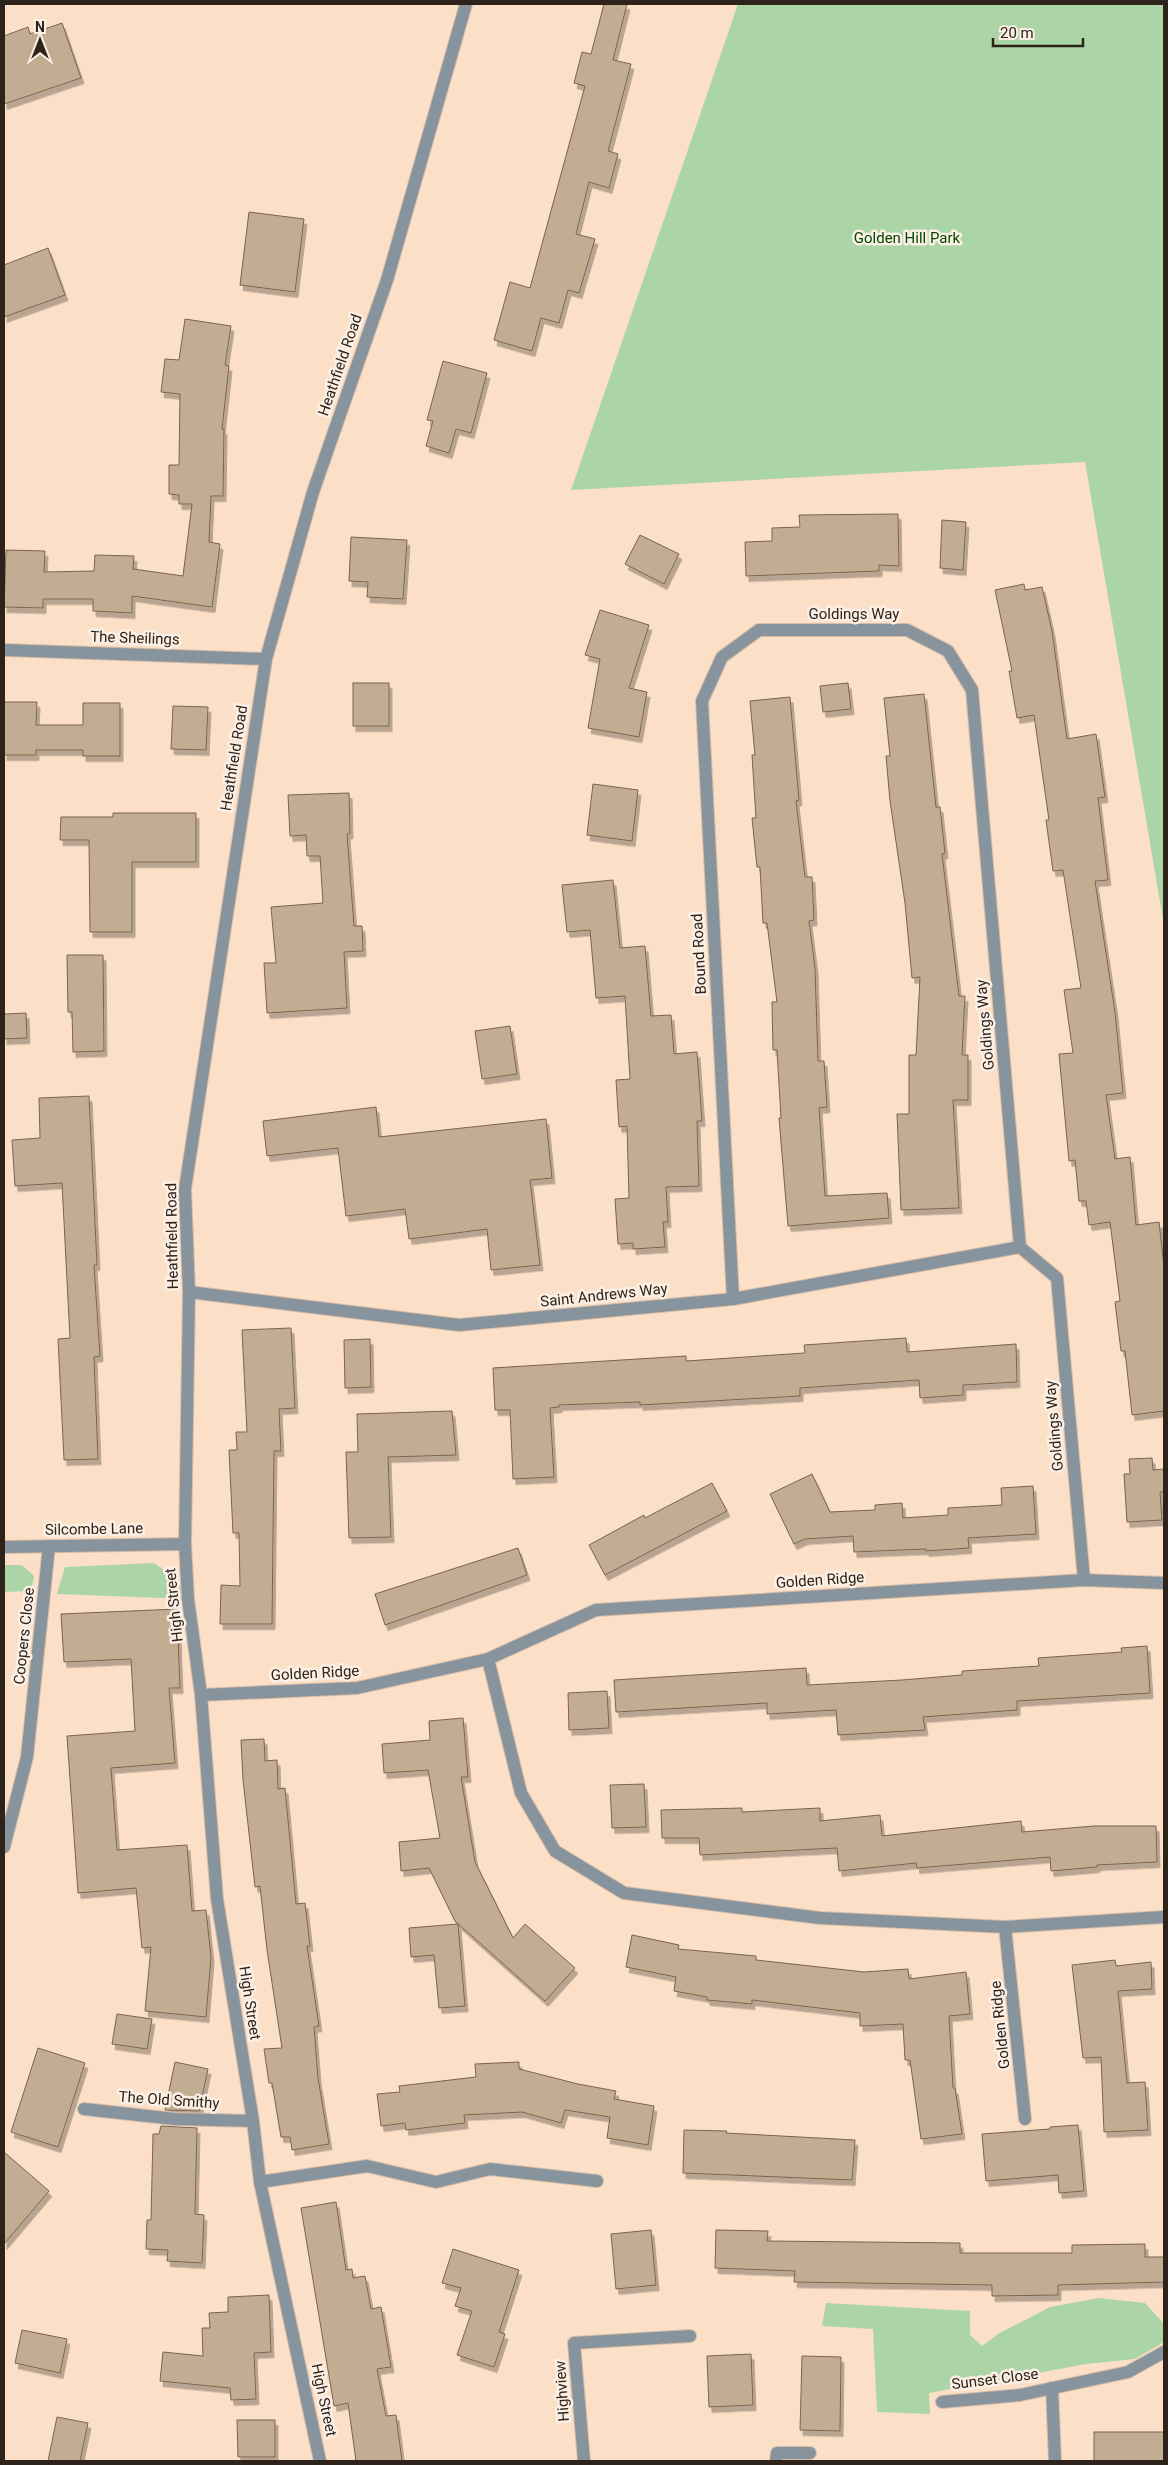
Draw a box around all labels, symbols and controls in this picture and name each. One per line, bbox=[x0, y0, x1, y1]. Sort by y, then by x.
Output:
north arrow bbox=[15, 15, 65, 65]
scale bar bbox=[993, 15, 1083, 47]
text: N bbox=[35, 19, 45, 35]
text: 20 m bbox=[1000, 24, 1034, 42]
park label: Golden Hill Park bbox=[854, 229, 961, 247]
street label: Heathfield Road bbox=[314, 312, 366, 418]
street label: Goldings Way bbox=[809, 605, 899, 623]
street label: The Sheilings bbox=[90, 627, 180, 649]
street label: Heathfield Road bbox=[217, 704, 251, 812]
street label: Bound Road bbox=[688, 913, 710, 995]
street label: Goldings Way bbox=[972, 979, 998, 1071]
street label: Heathfield Road bbox=[162, 1183, 182, 1289]
street label: Saint Andrews Way bbox=[539, 1279, 669, 1311]
street label: Goldings Way bbox=[1041, 1380, 1067, 1472]
street label: Silcombe Lane bbox=[45, 1519, 143, 1539]
street label: High Street bbox=[161, 1567, 187, 1643]
street label: Golden Ridge bbox=[775, 1568, 865, 1592]
street label: Coopers Close bbox=[10, 1587, 38, 1685]
street label: Golden Ridge bbox=[270, 1662, 360, 1684]
street label: High Street bbox=[235, 1965, 265, 2041]
street label: Golden Ridge bbox=[986, 1980, 1014, 2070]
street label: The Old Smithy bbox=[118, 2087, 220, 2113]
street label: Highview bbox=[551, 2360, 573, 2422]
street label: High Street bbox=[307, 2362, 341, 2438]
street label: Sunset Close bbox=[951, 2365, 1040, 2393]

